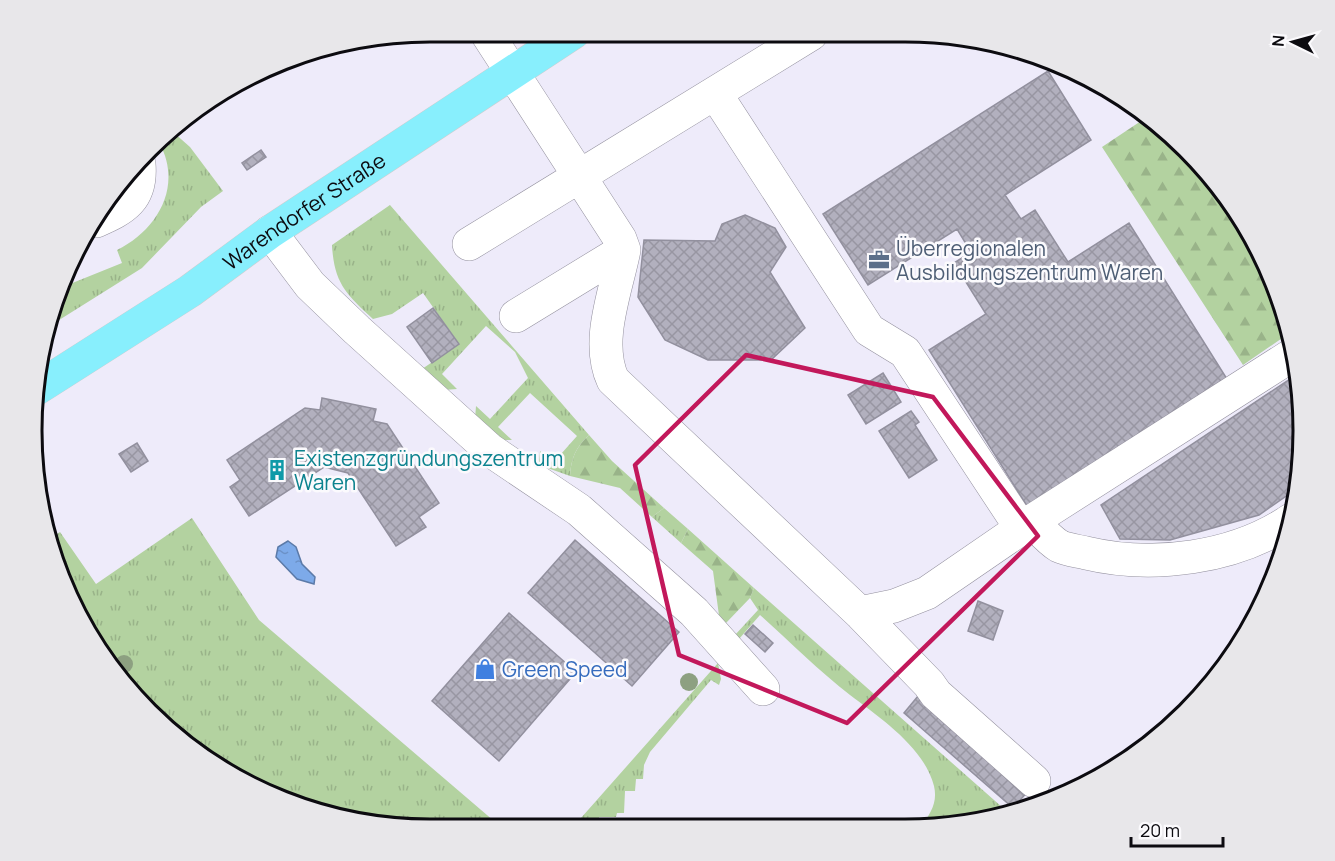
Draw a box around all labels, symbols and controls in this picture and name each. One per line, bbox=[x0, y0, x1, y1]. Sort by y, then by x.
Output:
north arrow bbox=[1263, 12, 1323, 72]
text: N bbox=[1267, 34, 1290, 47]
street label: Warendorfer Straße bbox=[217, 146, 391, 276]
place label: Überregionalen Ausbildungszentrum Waren bbox=[896, 234, 1163, 286]
office icon: Überregionalen Ausbildungszentrum Waren bbox=[867, 248, 891, 272]
place label: Existenzgründungszentrum Waren bbox=[294, 444, 563, 496]
building icon: Existenzgründungszentrum Waren bbox=[265, 458, 289, 482]
place label: Green Speed bbox=[502, 655, 627, 683]
shop icon: Green Speed bbox=[473, 657, 497, 681]
scale bar bbox=[1131, 810, 1222, 848]
text: 20 m bbox=[1140, 818, 1180, 842]

